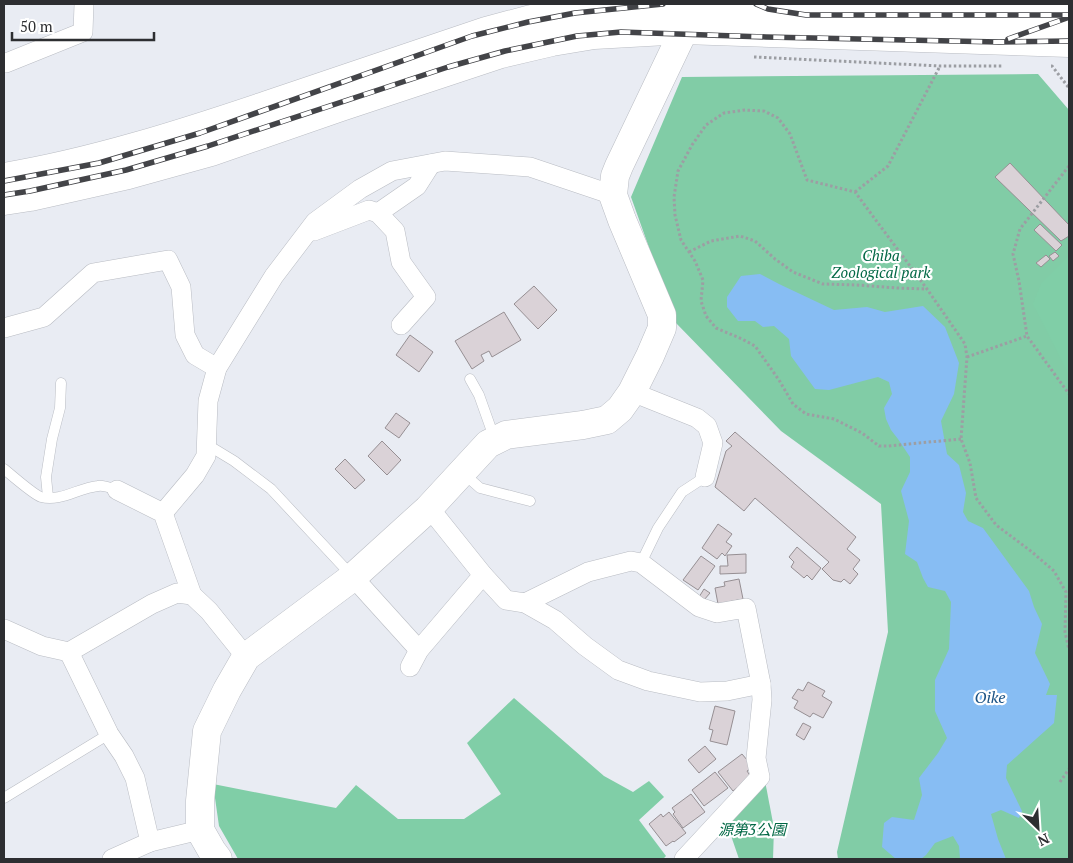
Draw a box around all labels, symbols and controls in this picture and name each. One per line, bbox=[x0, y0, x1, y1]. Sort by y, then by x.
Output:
scale bar bbox=[12, 10, 155, 42]
text: 50 m bbox=[20, 16, 53, 36]
park label: Chiba Zoological park bbox=[832, 245, 931, 282]
water label: Oike bbox=[974, 686, 1006, 708]
north arrow bbox=[1013, 803, 1063, 853]
park label: 源第3公園 bbox=[718, 819, 788, 839]
text: N bbox=[1035, 829, 1053, 851]

